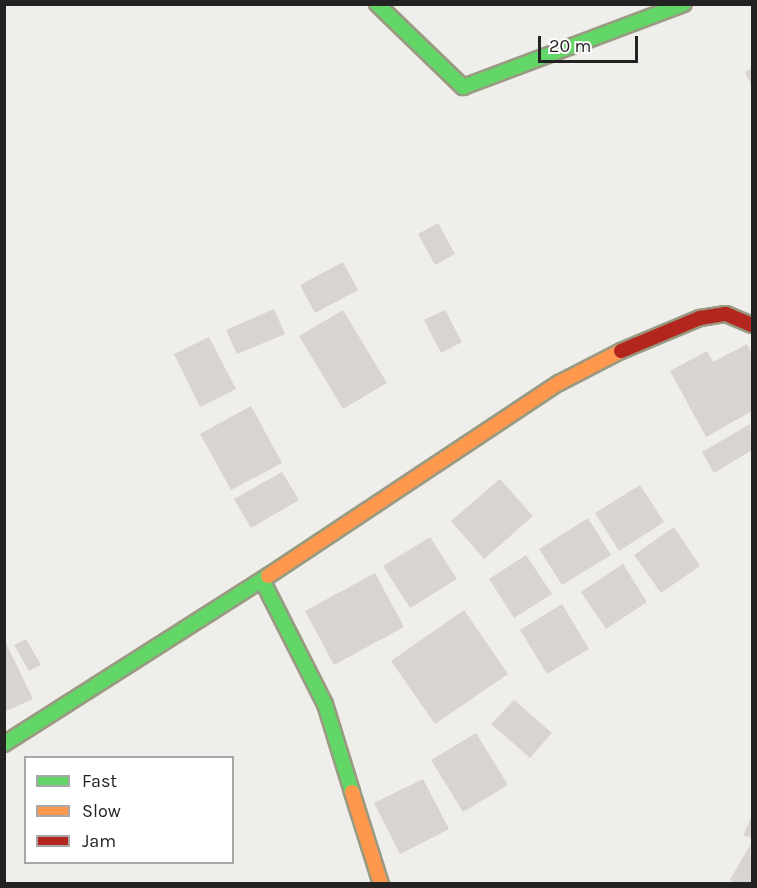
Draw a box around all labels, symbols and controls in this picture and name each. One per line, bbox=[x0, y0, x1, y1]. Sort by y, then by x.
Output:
scale bar bbox=[541, 24, 642, 62]
text: 20 m bbox=[549, 35, 591, 57]
legend bbox=[24, 756, 234, 864]
text: Fast bbox=[82, 770, 117, 792]
text: Slow bbox=[82, 800, 121, 822]
text: Jam bbox=[82, 830, 116, 852]

